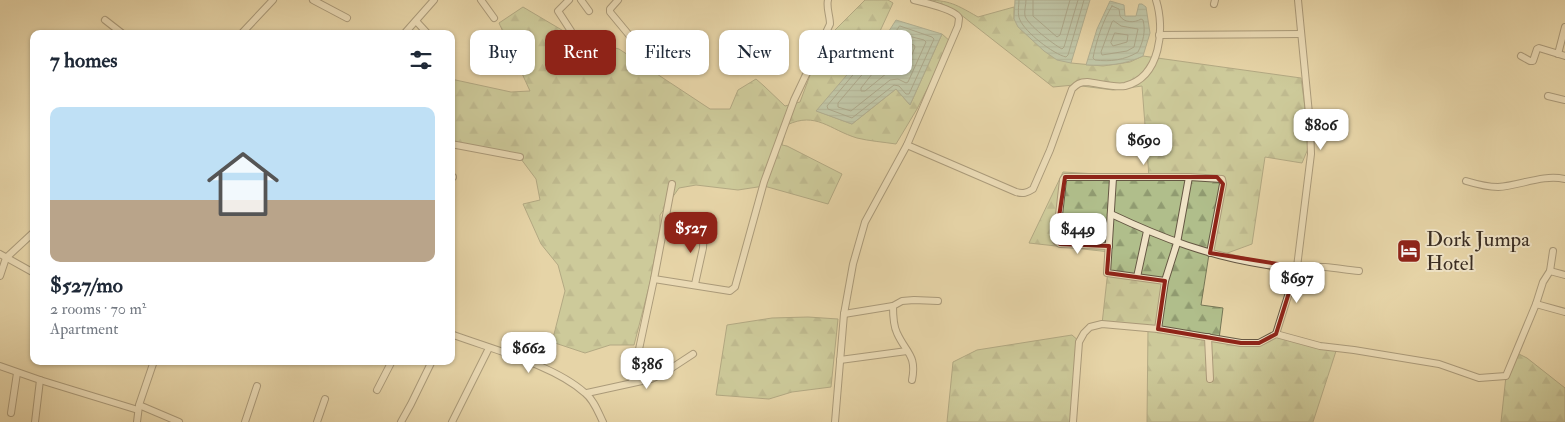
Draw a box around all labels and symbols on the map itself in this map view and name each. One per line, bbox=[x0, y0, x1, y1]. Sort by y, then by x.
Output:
pin: $806 bbox=[1291, 108, 1351, 151]
pin: $690 bbox=[1114, 124, 1174, 166]
pin: $527 bbox=[661, 212, 721, 254]
pin: $449 bbox=[1048, 212, 1108, 255]
place label: Dork Jumpa Hotel bbox=[1426, 226, 1530, 277]
hotel icon: Dork Jumpa Hotel bbox=[1396, 238, 1422, 264]
pin: $697 bbox=[1267, 262, 1327, 304]
pin: $662 bbox=[499, 332, 559, 374]
pin: $386 bbox=[617, 348, 677, 390]

